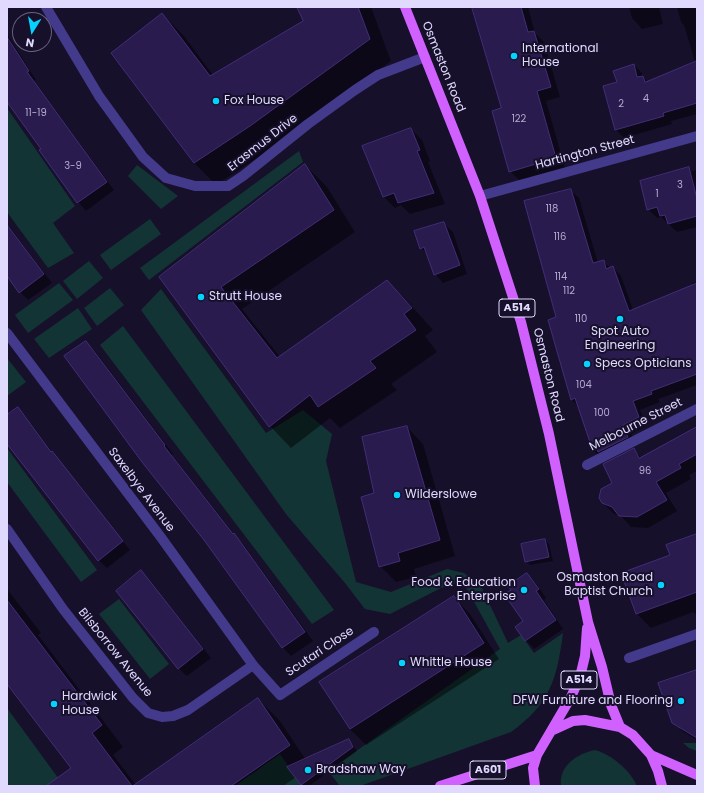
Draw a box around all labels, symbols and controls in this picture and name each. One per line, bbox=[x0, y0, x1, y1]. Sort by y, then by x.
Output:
north arrow bbox=[12, 12, 52, 52]
street label: Osmaston Road bbox=[418, 20, 468, 114]
text: N bbox=[24, 34, 35, 51]
place label: International House bbox=[522, 42, 598, 70]
marker: International House bbox=[509, 51, 519, 61]
house number: 4 bbox=[643, 93, 649, 105]
place label: Fox House bbox=[224, 94, 284, 108]
marker: Fox House bbox=[211, 96, 221, 106]
house number: 2 bbox=[618, 98, 624, 110]
house number: 11-19 bbox=[25, 107, 47, 119]
street label: Erasmus Drive bbox=[225, 111, 301, 175]
house number: 122 bbox=[512, 113, 526, 125]
street label: Hartington Street bbox=[534, 133, 636, 173]
house number: 3-9 bbox=[64, 160, 82, 172]
house number: 3 bbox=[677, 179, 683, 191]
house number: 1 bbox=[655, 188, 659, 200]
house number: 118 bbox=[546, 203, 558, 215]
house number: 116 bbox=[554, 231, 566, 243]
house number: 114 bbox=[555, 271, 567, 283]
house number: 112 bbox=[563, 285, 575, 297]
place label: Strutt House bbox=[209, 290, 282, 304]
marker: Strutt House bbox=[196, 292, 206, 302]
road number: A514 bbox=[499, 299, 535, 317]
house number: 110 bbox=[575, 313, 587, 325]
marker: Spot Auto Engineering bbox=[615, 314, 625, 324]
place label: Spot Auto Engineering bbox=[585, 325, 655, 353]
street label: Osmaston Road bbox=[529, 326, 567, 424]
place label: Specs Opticians bbox=[595, 357, 692, 371]
marker: Specs Opticians bbox=[582, 359, 592, 369]
house number: 104 bbox=[576, 379, 592, 391]
street label: Melbourne Street bbox=[587, 395, 685, 455]
house number: 100 bbox=[594, 407, 610, 419]
street label: Saxelbye Avenue bbox=[105, 445, 177, 535]
house number: 96 bbox=[639, 465, 651, 477]
place label: Wilderslowe bbox=[405, 488, 477, 502]
marker: Wilderslowe bbox=[392, 490, 402, 500]
place label: Osmaston Road Baptist Church bbox=[556, 571, 653, 599]
place label: Food & Education Enterprise bbox=[411, 576, 516, 604]
marker: Osmaston Road Baptist Church bbox=[656, 580, 666, 590]
marker: Food & Education Enterprise bbox=[519, 585, 529, 595]
street label: Bilsborrow Avenue bbox=[75, 606, 155, 700]
street label: Scutari Close bbox=[283, 624, 357, 680]
place label: Whittle House bbox=[410, 656, 492, 670]
marker: Whittle House bbox=[397, 658, 407, 668]
road number: A514 bbox=[561, 671, 597, 689]
place label: Hardwick House bbox=[62, 690, 117, 718]
place label: DFW Furniture and Flooring bbox=[513, 694, 673, 708]
marker: DFW Furniture and Flooring bbox=[676, 696, 686, 706]
marker: Hardwick House bbox=[49, 699, 59, 709]
road number: A601 bbox=[470, 761, 506, 779]
place label: Bradshaw Way bbox=[316, 763, 406, 777]
marker: Bradshaw Way bbox=[303, 765, 313, 775]

